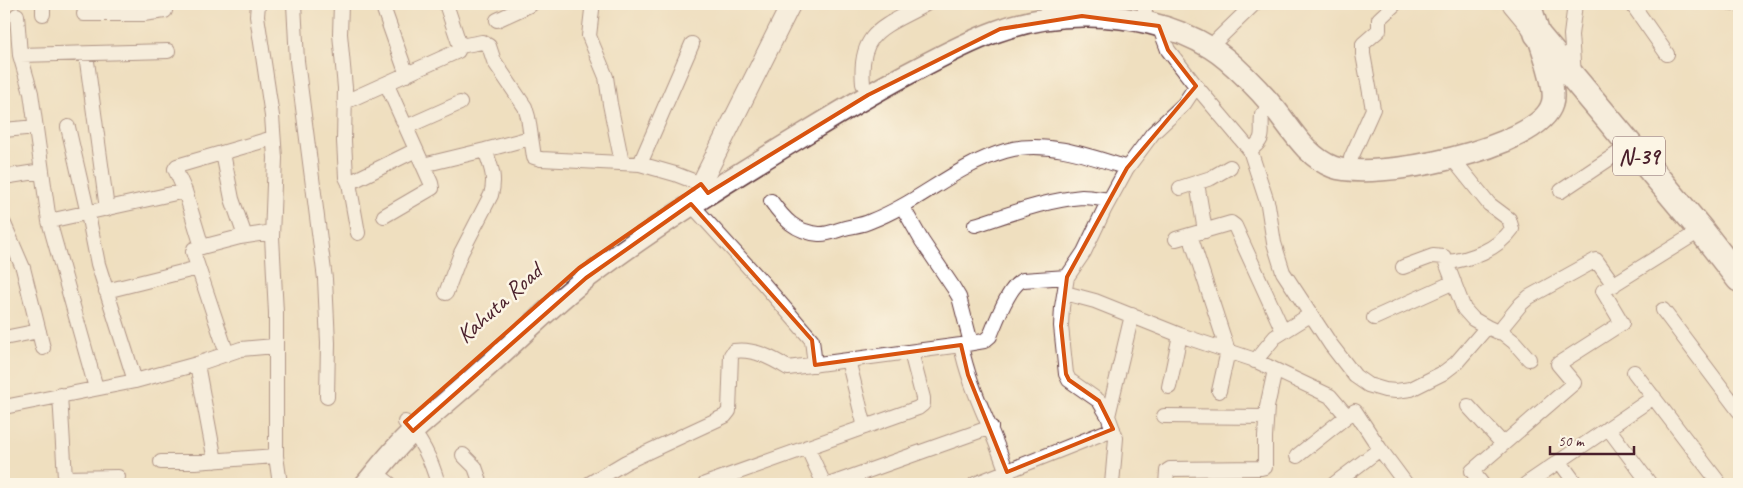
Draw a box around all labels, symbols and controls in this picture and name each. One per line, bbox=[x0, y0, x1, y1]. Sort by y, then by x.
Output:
road number: N-39 bbox=[1613, 136, 1665, 176]
street label: Kahuta Road bbox=[450, 254, 551, 349]
scale bar bbox=[1550, 423, 1634, 455]
text: 50 m bbox=[1558, 432, 1585, 451]

